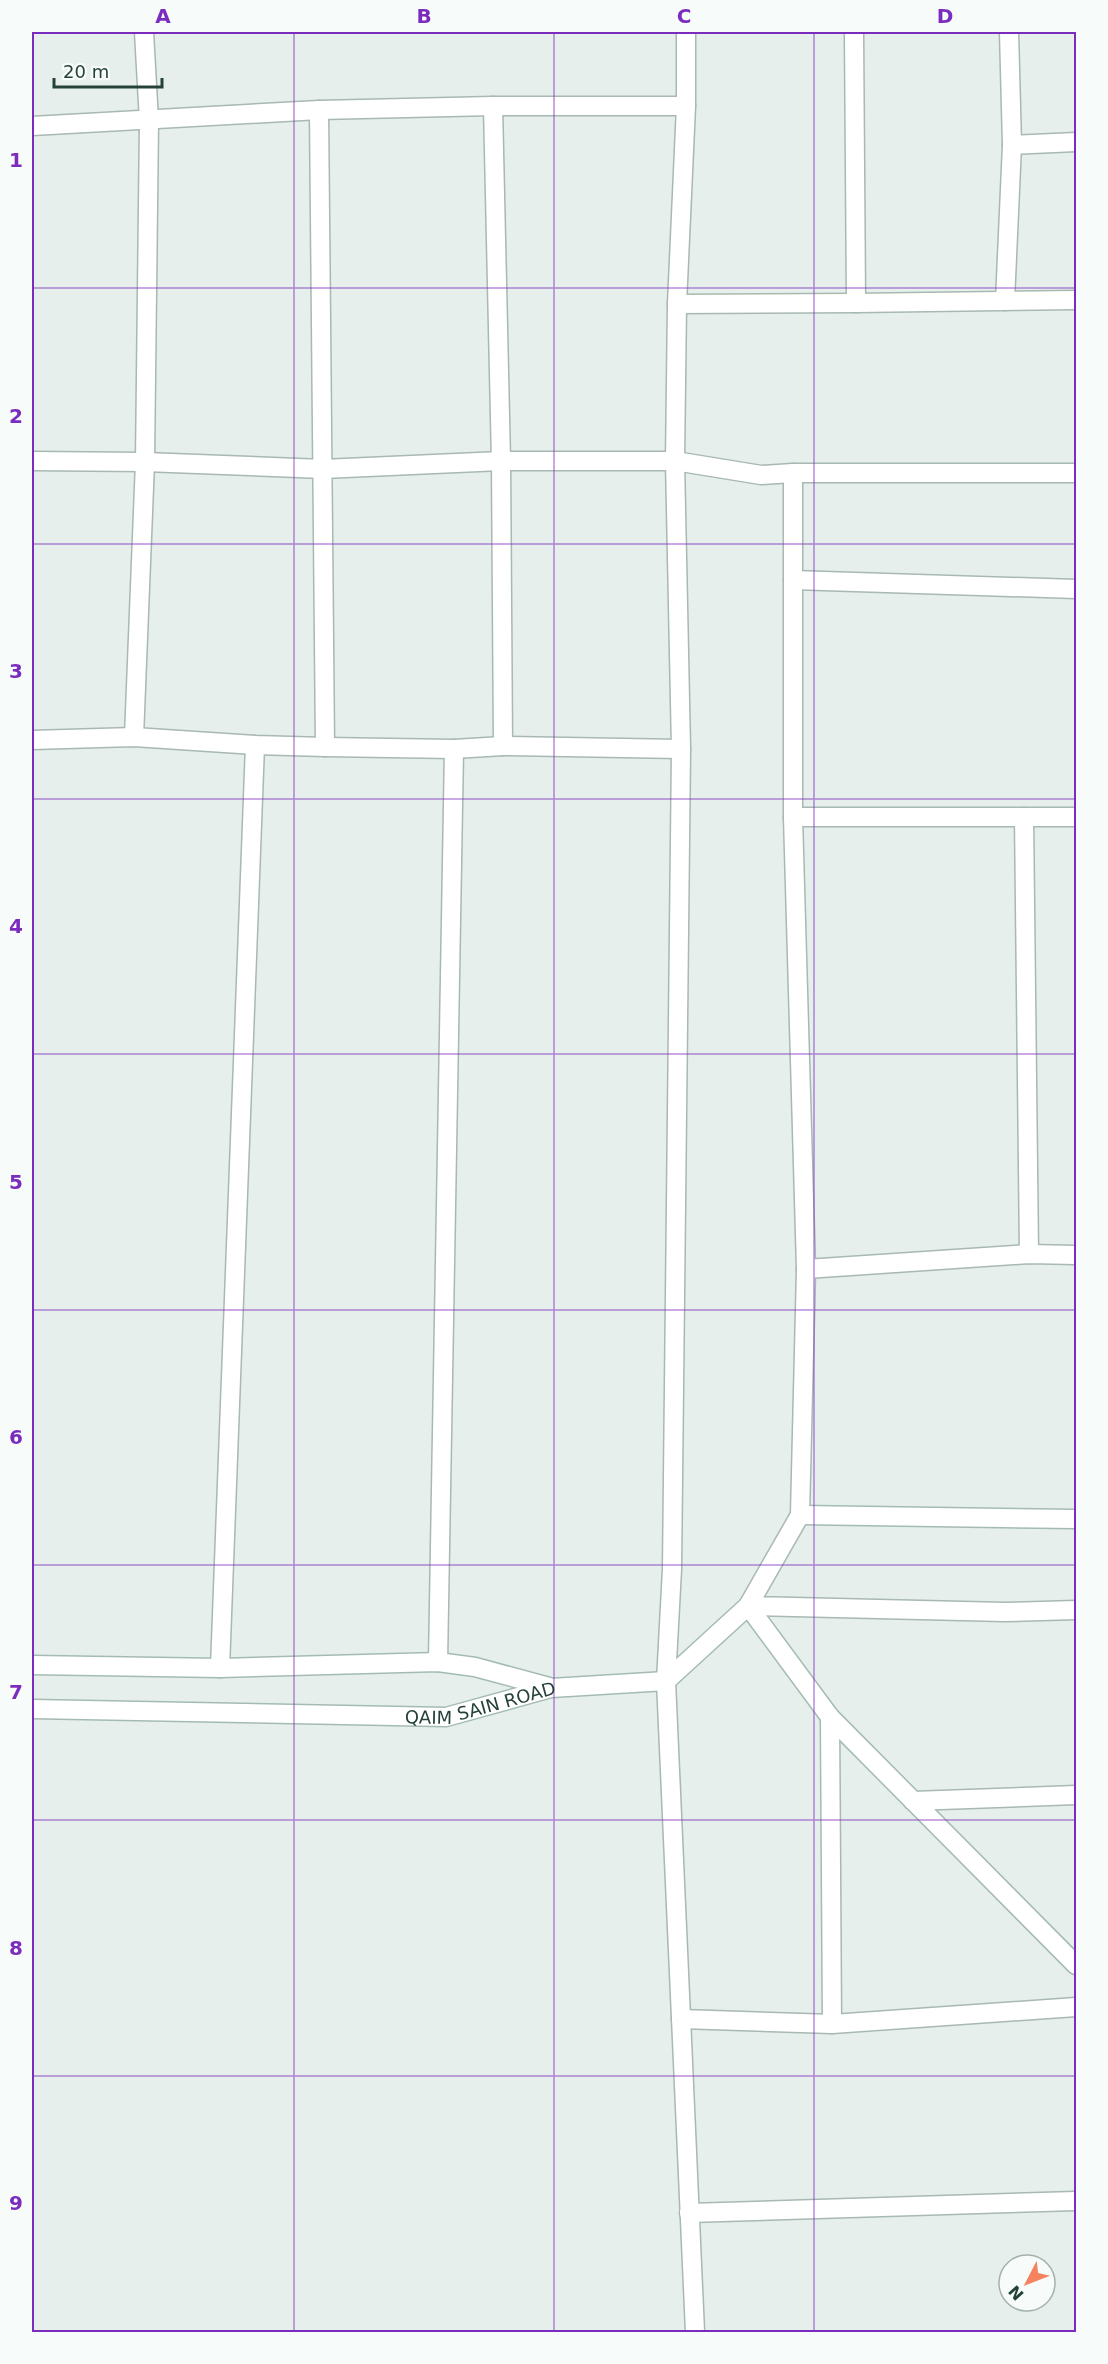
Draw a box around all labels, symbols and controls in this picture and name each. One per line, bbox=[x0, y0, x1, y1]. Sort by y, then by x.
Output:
text: A bbox=[155, 4, 171, 28]
text: B bbox=[416, 4, 432, 28]
text: C bbox=[677, 4, 691, 28]
text: D bbox=[937, 4, 953, 28]
scale bar bbox=[54, 51, 162, 89]
text: 20 m bbox=[63, 61, 109, 82]
text: 1 bbox=[9, 148, 23, 172]
text: 2 bbox=[9, 404, 23, 428]
text: 3 bbox=[9, 659, 23, 683]
text: 4 bbox=[9, 914, 23, 938]
text: 5 bbox=[9, 1170, 23, 1194]
text: 6 bbox=[9, 1425, 23, 1449]
street label: QAIM SAIN ROAD bbox=[405, 1677, 558, 1728]
text: 7 bbox=[9, 1680, 23, 1704]
text: 8 bbox=[9, 1936, 23, 1960]
text: 9 bbox=[9, 2191, 23, 2215]
north arrow bbox=[997, 2253, 1057, 2313]
text: N bbox=[1005, 2281, 1028, 2304]

